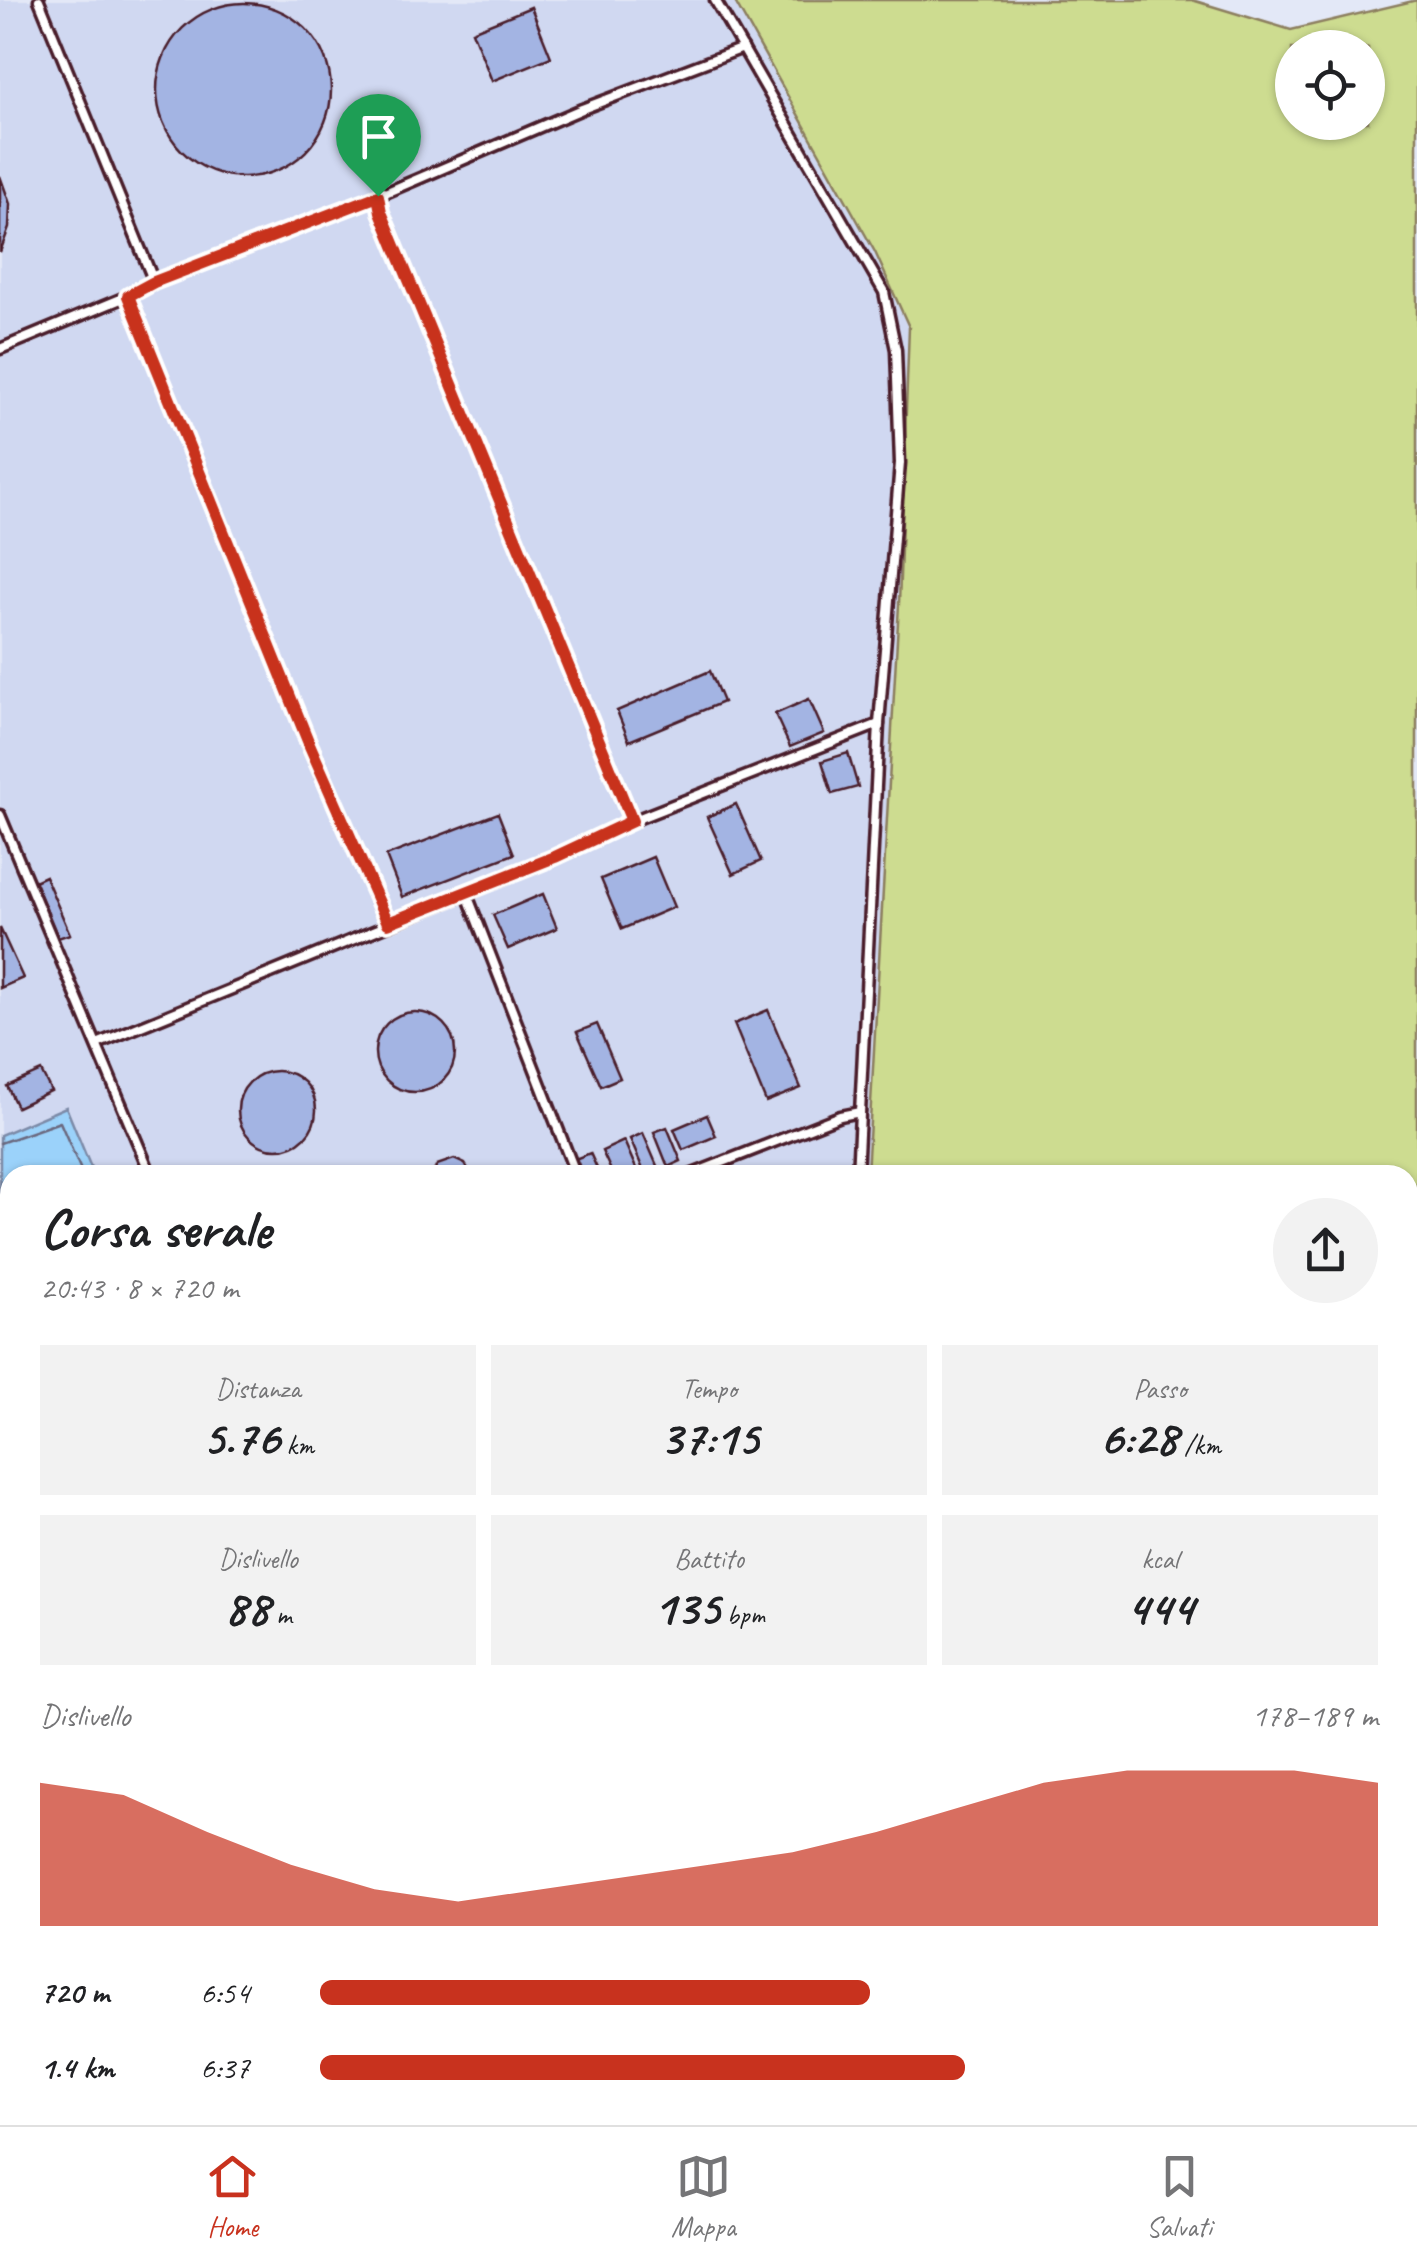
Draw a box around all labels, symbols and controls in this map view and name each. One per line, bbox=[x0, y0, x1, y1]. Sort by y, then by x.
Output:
map controls bbox=[1275, 30, 1385, 140]
button: locate bbox=[1275, 30, 1385, 140]
pin bbox=[336, 94, 421, 197]
icon: arrive bbox=[351, 109, 406, 164]
text: Corsa serale bbox=[40, 1194, 271, 1264]
button: share bbox=[1273, 1198, 1378, 1303]
text: 20:43 · 8 × 720 m bbox=[40, 1267, 238, 1308]
text: Distanza bbox=[216, 1371, 300, 1406]
text: Tempo bbox=[681, 1371, 737, 1406]
text: Passo bbox=[1133, 1371, 1187, 1406]
text: 5.76 bbox=[202, 1406, 280, 1469]
text: 37:15 bbox=[660, 1406, 758, 1469]
text: 6:28 bbox=[1099, 1406, 1178, 1469]
text: km bbox=[280, 1427, 314, 1462]
text: /km bbox=[1178, 1427, 1221, 1462]
text: Dislivello bbox=[218, 1541, 298, 1576]
text: Battito bbox=[674, 1541, 744, 1576]
text: kcal bbox=[1141, 1541, 1179, 1576]
text: 88 bbox=[224, 1576, 269, 1639]
text: 135 bbox=[653, 1576, 720, 1639]
text: 444 bbox=[1126, 1576, 1194, 1639]
text: m bbox=[269, 1597, 292, 1632]
text: bpm bbox=[720, 1597, 765, 1632]
text: Dislivello bbox=[40, 1695, 130, 1736]
text: 178–189 m bbox=[1252, 1695, 1378, 1736]
text: 720 m bbox=[40, 1972, 109, 2013]
text: 6:54 bbox=[200, 1972, 250, 2013]
text: 1.4 km bbox=[40, 2047, 114, 2088]
text: 6:37 bbox=[200, 2047, 250, 2088]
tab: Home bbox=[205, 2149, 260, 2244]
tab: Mappa bbox=[671, 2149, 736, 2244]
tab: Salvati bbox=[1146, 2149, 1212, 2244]

